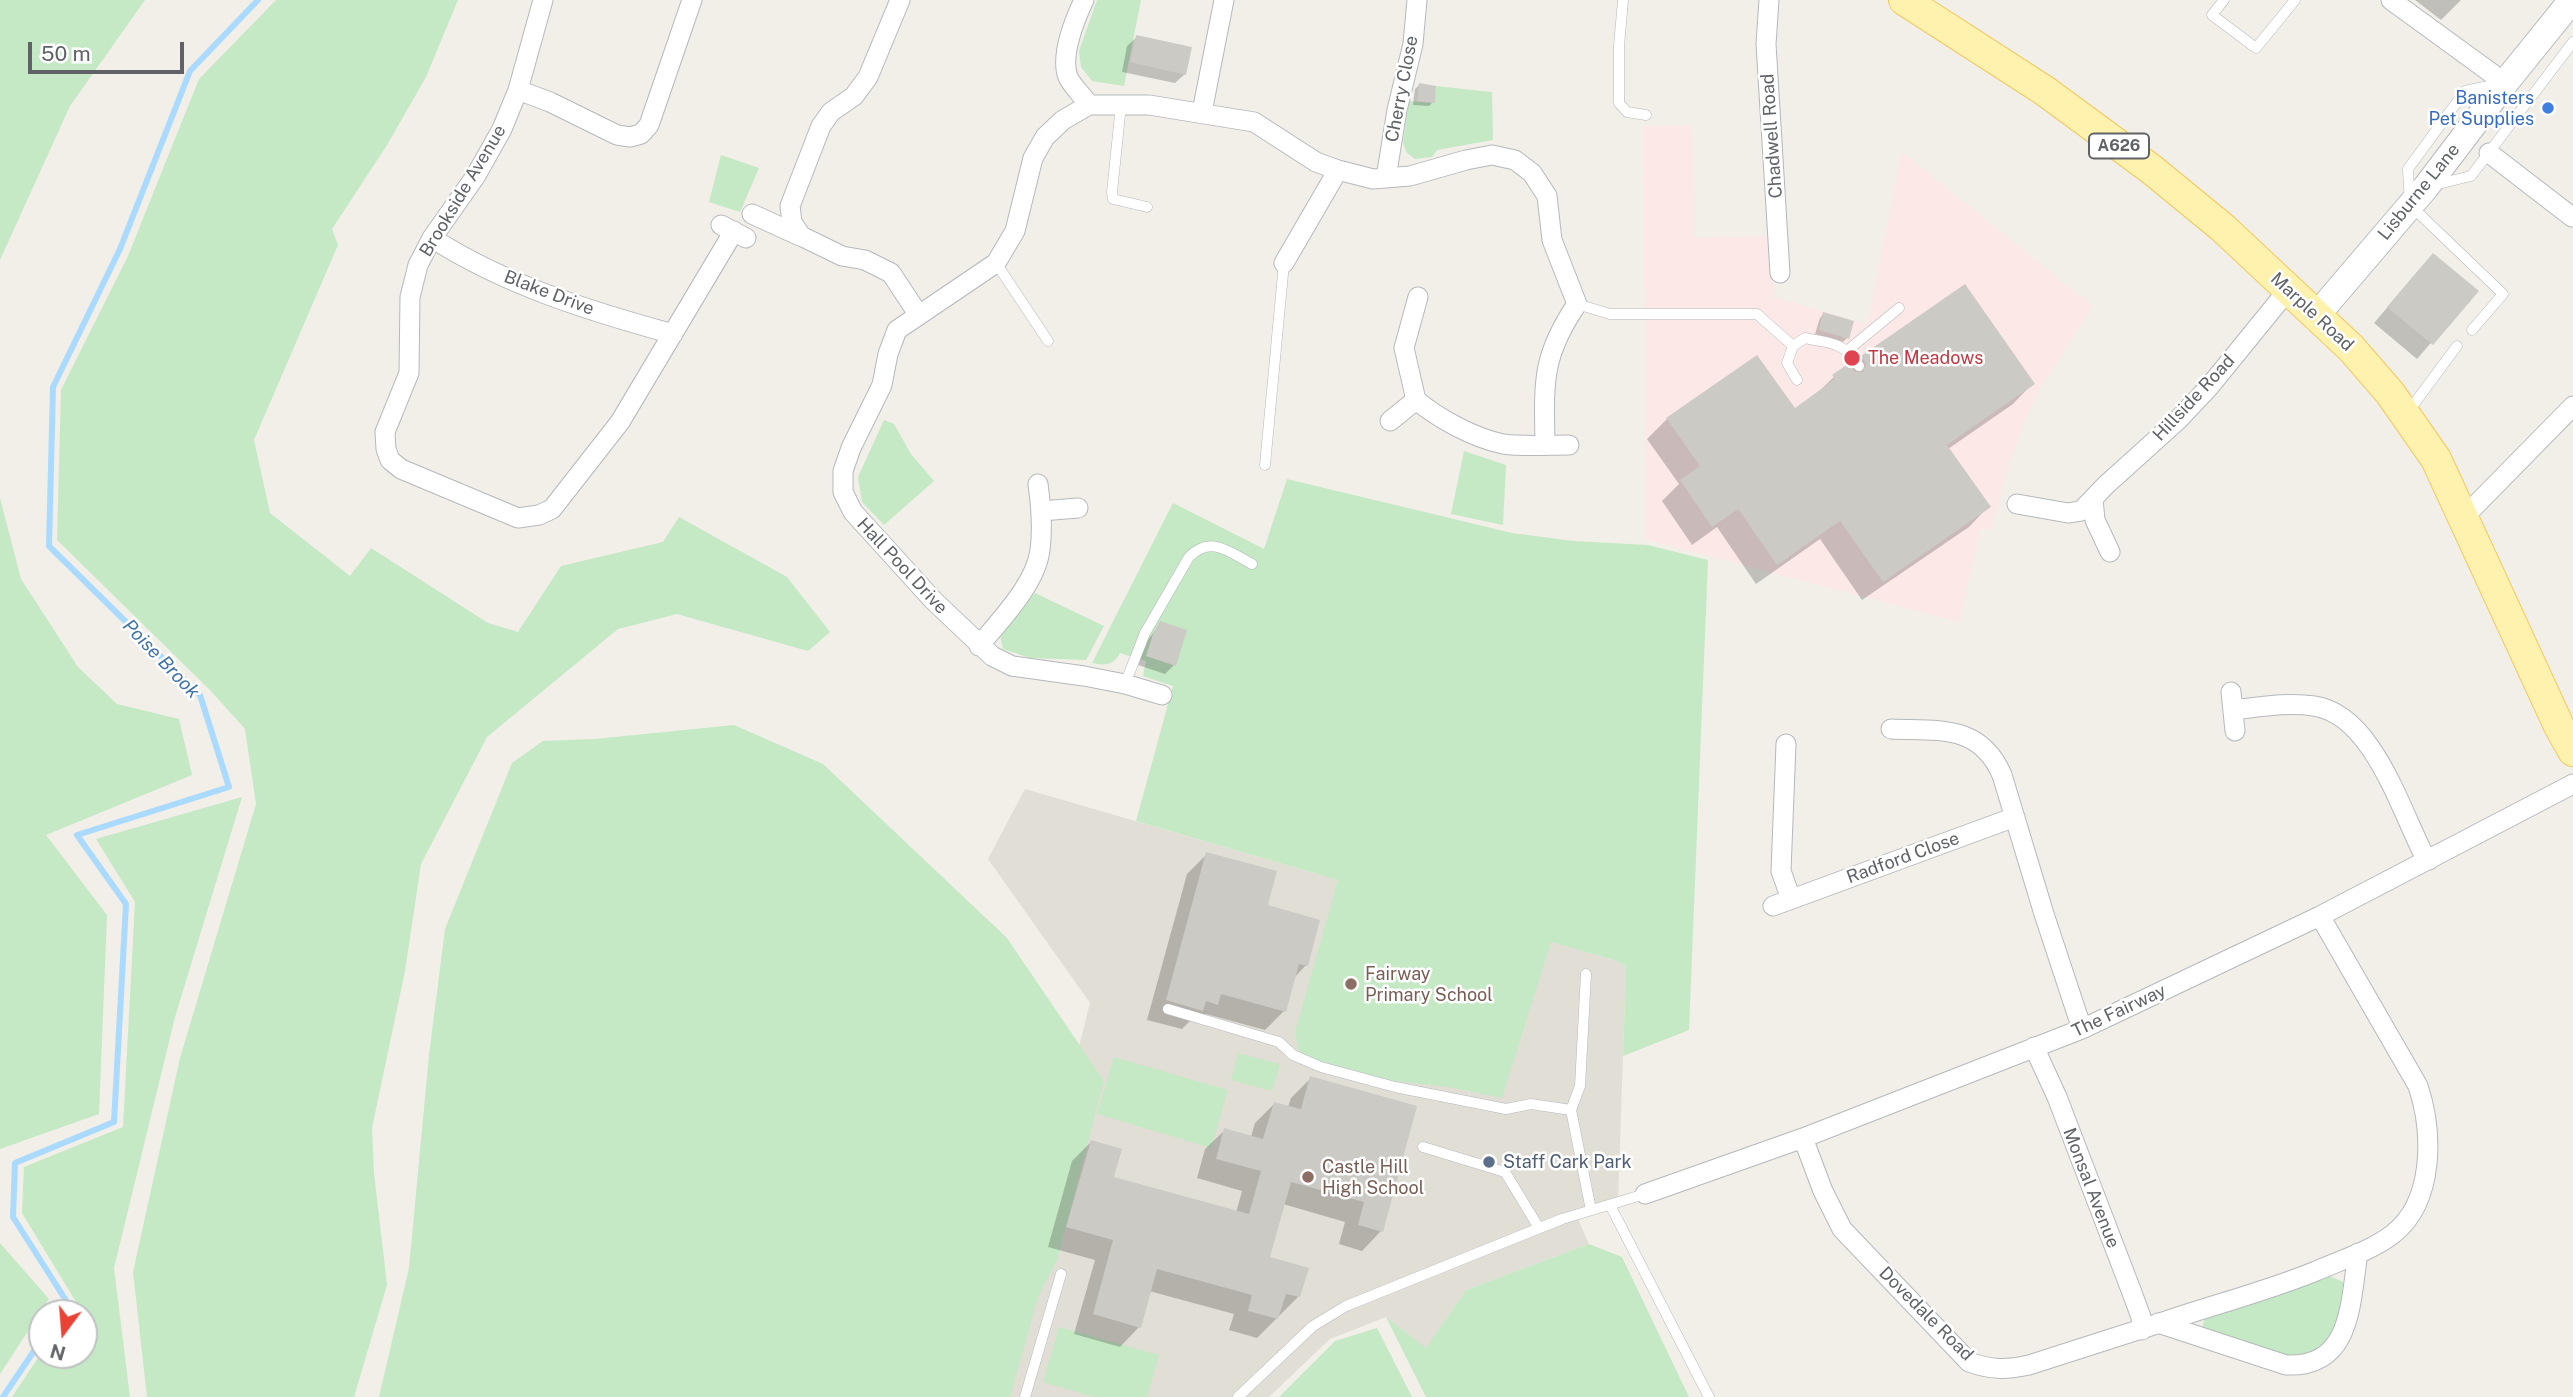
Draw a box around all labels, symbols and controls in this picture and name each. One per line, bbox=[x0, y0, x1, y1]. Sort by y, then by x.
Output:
scale bar bbox=[32, 28, 187, 72]
street label: Cherry Close bbox=[1381, 34, 1423, 144]
text: 50 m bbox=[41, 41, 91, 66]
street label: Chadwell Road bbox=[1757, 73, 1787, 199]
place label: Banisters Pet Supplies bbox=[2428, 87, 2534, 130]
marker: Banisters Pet Supplies bbox=[2540, 100, 2556, 116]
street label: Brookside Avenue bbox=[415, 121, 511, 261]
road number: A626 bbox=[2089, 134, 2149, 158]
street label: Lisburne Lane bbox=[2374, 139, 2464, 245]
street label: Blake Drive bbox=[501, 266, 597, 320]
street label: Marple Road bbox=[2266, 268, 2358, 356]
place label: The Meadows bbox=[1868, 347, 1983, 369]
marker: The Meadows bbox=[1842, 348, 1862, 368]
street label: Hillside Road bbox=[2149, 350, 2239, 446]
street label: Hall Pool Drive bbox=[852, 514, 952, 618]
water label: Poise Brook bbox=[118, 615, 204, 703]
street label: Radford Close bbox=[1844, 828, 1962, 888]
place label: Fairway Primary School bbox=[1365, 963, 1493, 1006]
marker: Fairway Primary School bbox=[1343, 976, 1359, 992]
street label: The Fairway bbox=[2069, 980, 2169, 1042]
street label: Monsal Avenue bbox=[2058, 1125, 2124, 1251]
place label: Staff Cark Park bbox=[1503, 1151, 1632, 1173]
marker: Staff Cark Park bbox=[1481, 1154, 1497, 1170]
place label: Castle Hill High School bbox=[1322, 1156, 1424, 1198]
marker: Castle Hill High School bbox=[1300, 1169, 1316, 1185]
street label: Dovedale Road bbox=[1874, 1262, 1978, 1366]
north arrow bbox=[28, 1299, 98, 1369]
text: N bbox=[48, 1340, 68, 1365]

